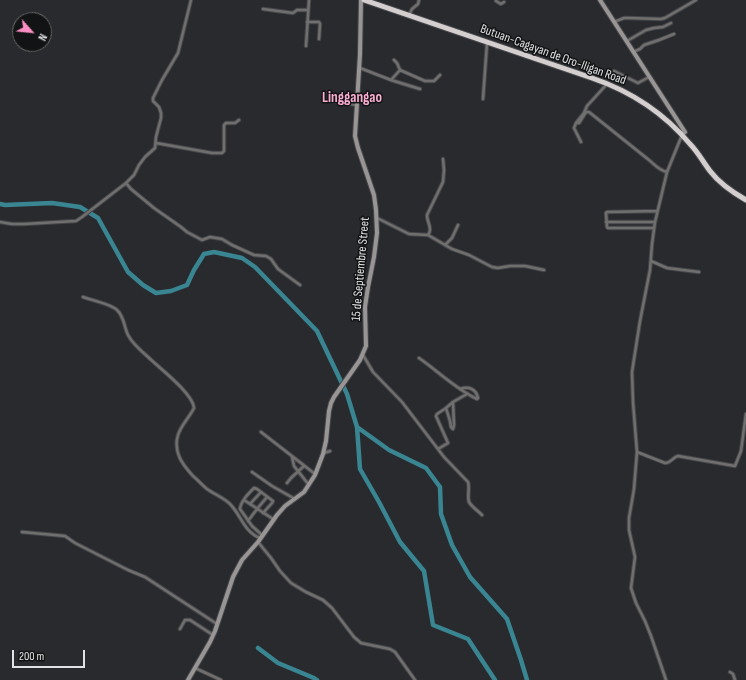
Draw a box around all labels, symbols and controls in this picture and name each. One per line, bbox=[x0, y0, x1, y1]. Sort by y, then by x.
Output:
north arrow bbox=[12, 12, 52, 52]
street label: Butuan-Cagayan de Oro-Iligan Road bbox=[478, 21, 628, 89]
text: N bbox=[35, 32, 49, 43]
district label: Linggangao bbox=[322, 89, 382, 107]
street label: 15 de Septiembre Street bbox=[349, 216, 373, 322]
scale bar bbox=[14, 642, 87, 668]
text: 200 m bbox=[19, 649, 44, 664]

